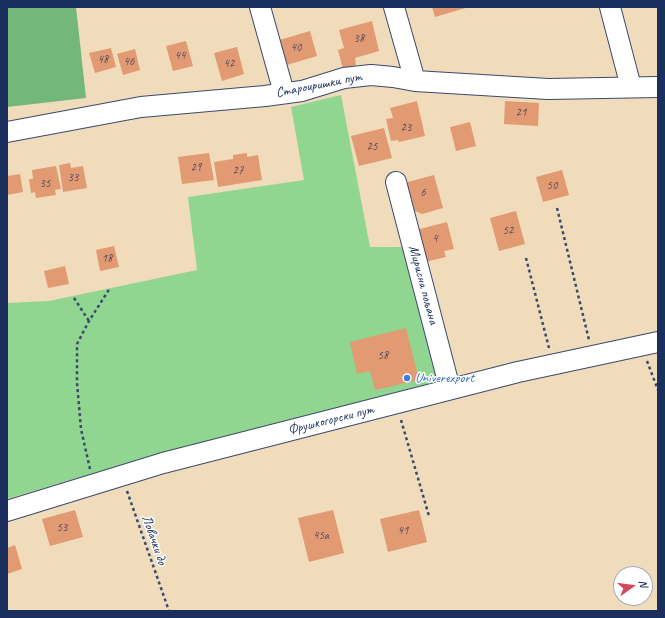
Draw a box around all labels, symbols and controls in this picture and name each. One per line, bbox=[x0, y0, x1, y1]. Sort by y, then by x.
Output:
house number: 38 bbox=[354, 32, 364, 46]
house number: 40 bbox=[291, 41, 301, 55]
house number: 44 bbox=[175, 49, 185, 63]
house number: 48 bbox=[98, 53, 108, 67]
house number: 46 bbox=[124, 55, 134, 69]
house number: 42 bbox=[224, 57, 234, 71]
street label: Староиришки пут bbox=[274, 68, 364, 102]
house number: 21 bbox=[516, 106, 526, 120]
house number: 23 bbox=[401, 121, 411, 135]
house number: 25 bbox=[367, 140, 377, 154]
house number: 29 bbox=[191, 161, 201, 175]
house number: 27 bbox=[233, 164, 243, 178]
house number: 33 bbox=[68, 171, 78, 185]
house number: 35 bbox=[40, 177, 50, 191]
house number: 50 bbox=[547, 179, 557, 193]
house number: 6 bbox=[420, 186, 426, 200]
house number: 52 bbox=[503, 224, 513, 238]
house number: 4 bbox=[432, 232, 438, 246]
street label: Мирисна пољана bbox=[404, 244, 442, 326]
house number: 18 bbox=[102, 252, 112, 266]
house number: 58 bbox=[378, 349, 388, 363]
place label: Univerexport bbox=[415, 370, 474, 386]
marker: Univerexport bbox=[402, 373, 412, 383]
street label: Фрушкогорски пут bbox=[286, 401, 376, 439]
street label: Ловачки до bbox=[138, 513, 170, 567]
house number: 53 bbox=[57, 521, 67, 535]
house number: 41 bbox=[398, 524, 408, 538]
house number: 45a bbox=[313, 529, 329, 543]
north arrow bbox=[613, 566, 653, 606]
text: N bbox=[636, 578, 651, 588]

